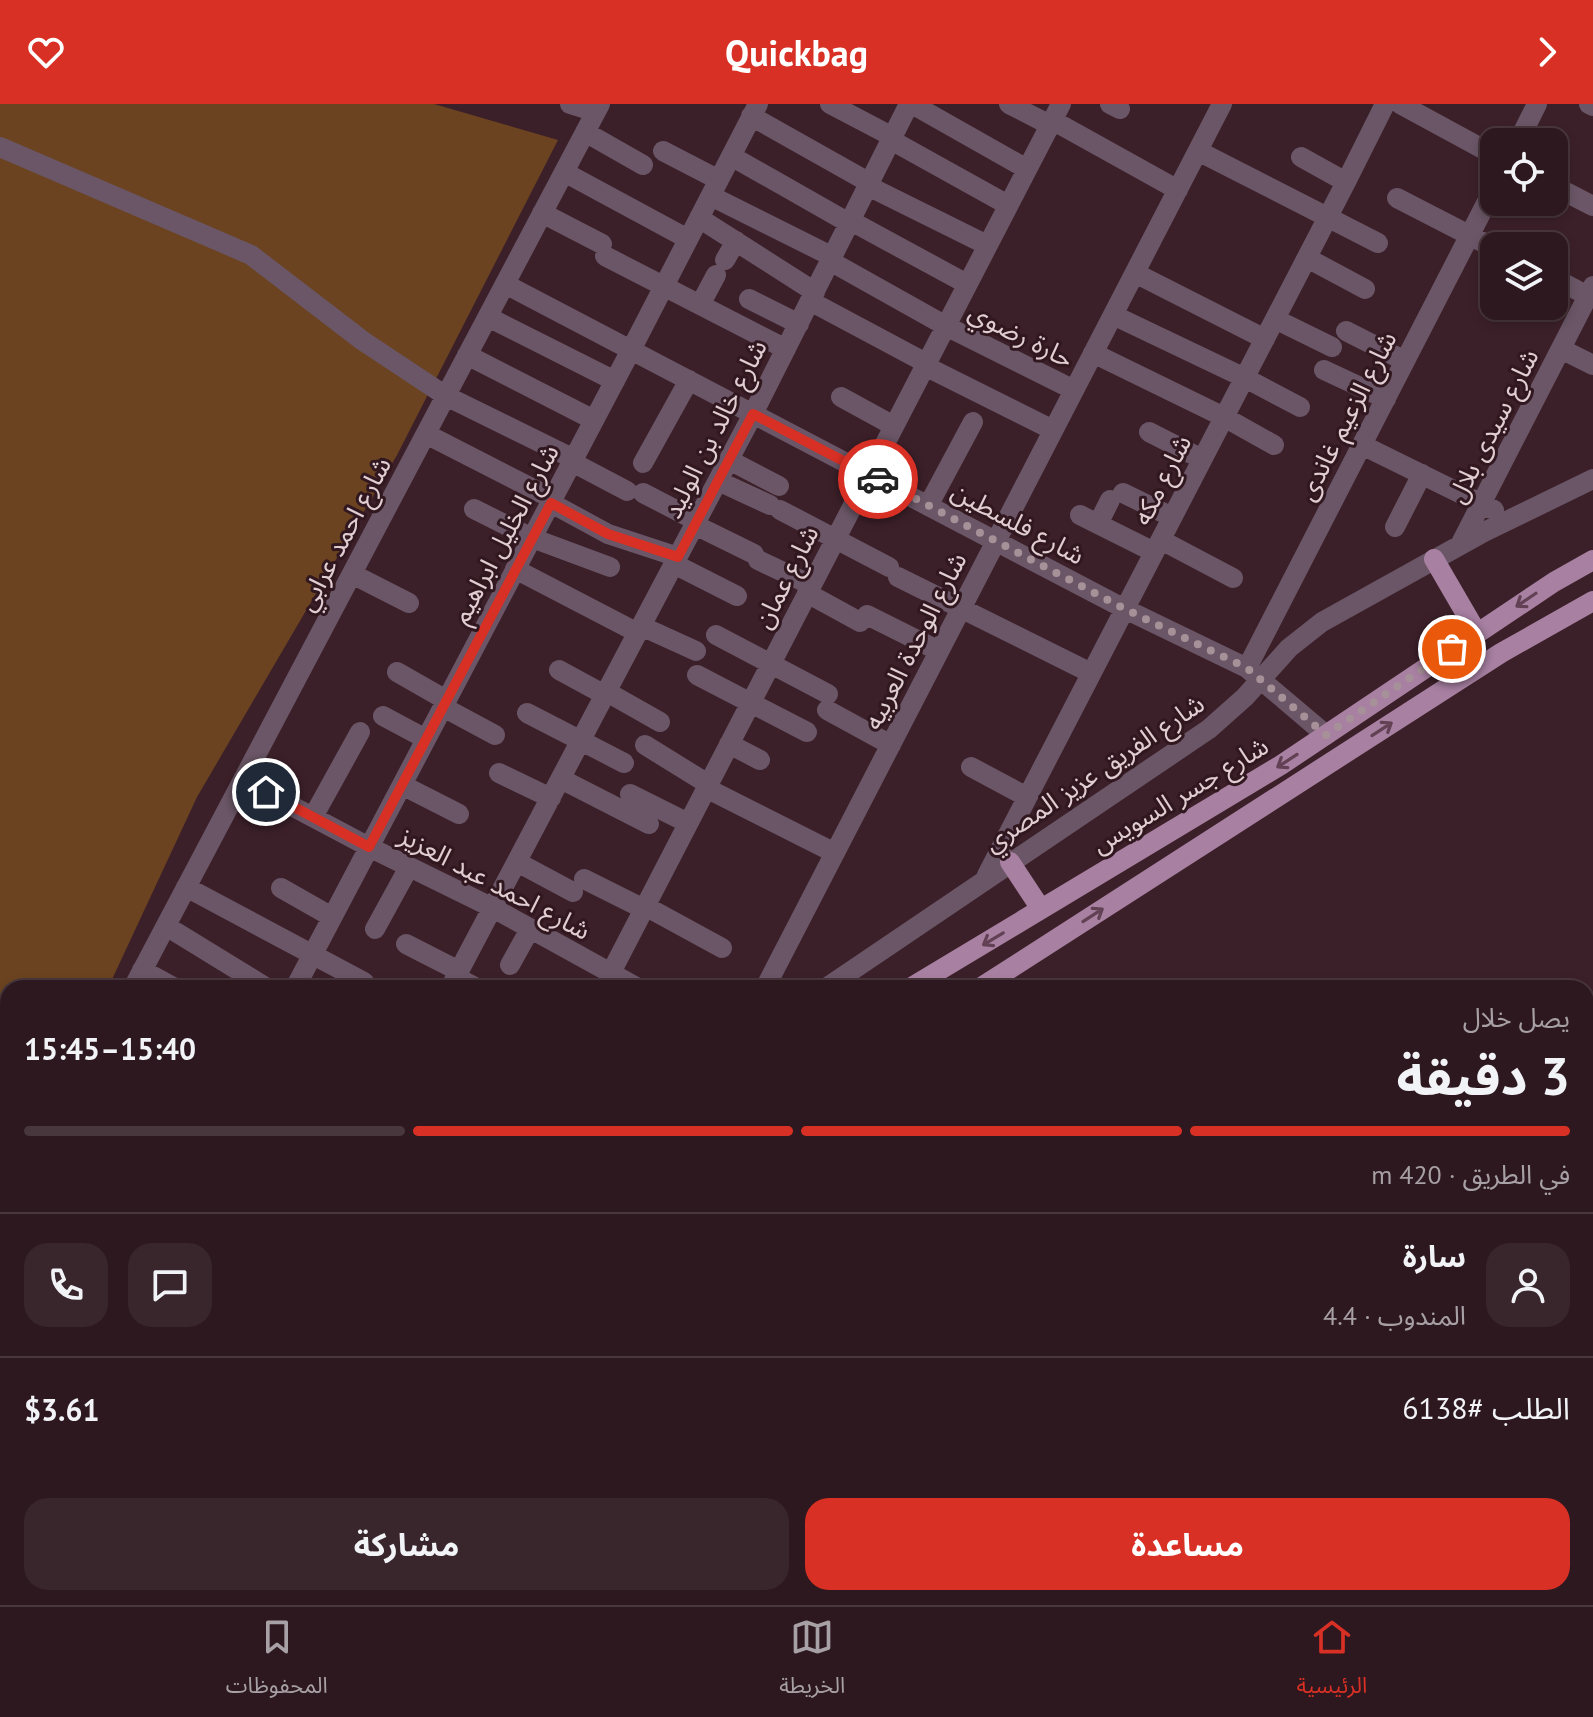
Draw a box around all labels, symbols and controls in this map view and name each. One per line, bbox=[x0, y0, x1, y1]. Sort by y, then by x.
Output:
text: Quickbag bbox=[725, 29, 868, 76]
icon: heart bbox=[24, 30, 68, 74]
icon: forward bbox=[1525, 30, 1569, 74]
map controls bbox=[1480, 128, 1568, 320]
button: locate bbox=[1480, 128, 1568, 216]
button: layers bbox=[1480, 232, 1568, 320]
street label: حارة رضوي bbox=[962, 294, 1079, 379]
street label: شارع الزعيم غاندى bbox=[1290, 326, 1407, 508]
street label: شارع خالد بن الوليد bbox=[655, 334, 777, 525]
street label: شارع سيدى بلال bbox=[1440, 343, 1548, 510]
street label: شارع مكه bbox=[1125, 429, 1201, 532]
street label: شارع الخليل ابراهيم bbox=[443, 438, 569, 631]
courier bbox=[838, 439, 918, 519]
street label: شارع احمد عرابي bbox=[289, 451, 402, 618]
icon: car bbox=[856, 457, 900, 501]
street label: شارع فلسطين bbox=[945, 474, 1091, 574]
street label: شارع عمان bbox=[746, 520, 828, 635]
street label: شارع الوحدة العربيه bbox=[856, 546, 976, 736]
one-way arrow bbox=[1516, 592, 1538, 609]
pin bbox=[1418, 615, 1486, 683]
icon: bag bbox=[1430, 627, 1474, 671]
street label: شارع الفريق عزيز المصري bbox=[977, 686, 1213, 862]
one-way arrow bbox=[1371, 721, 1393, 738]
street label: شارع جسر السويس bbox=[1085, 729, 1276, 863]
one-way arrow bbox=[1276, 753, 1299, 769]
pin bbox=[232, 758, 300, 826]
icon: home bbox=[244, 770, 288, 814]
street label: شارع احمد عبد العزيز bbox=[392, 818, 596, 949]
one-way arrow bbox=[1081, 907, 1104, 923]
one-way arrow bbox=[982, 931, 1005, 947]
text: يصل خلال bbox=[1463, 1001, 1570, 1034]
text: 15:40–15:45 bbox=[24, 1029, 196, 1068]
text: 3 دقيقة bbox=[1397, 1042, 1570, 1109]
text: في الطريق · 420 m bbox=[1371, 1158, 1570, 1191]
text: سارة bbox=[1403, 1236, 1466, 1275]
button: phone bbox=[24, 1243, 108, 1327]
button: chat bbox=[128, 1243, 212, 1327]
button: person bbox=[1486, 1243, 1570, 1327]
text: المندوب · 4.4 bbox=[1323, 1299, 1466, 1332]
text: الطلب #6138 bbox=[1402, 1388, 1570, 1427]
text: $3.61 bbox=[24, 1390, 99, 1429]
button: مشاركة bbox=[24, 1498, 789, 1590]
button: مساعدة bbox=[805, 1498, 1570, 1590]
tab: المحفوظات bbox=[226, 1615, 328, 1709]
tab: الخريطة bbox=[779, 1615, 845, 1709]
tab: الرئيسية bbox=[1297, 1615, 1367, 1709]

